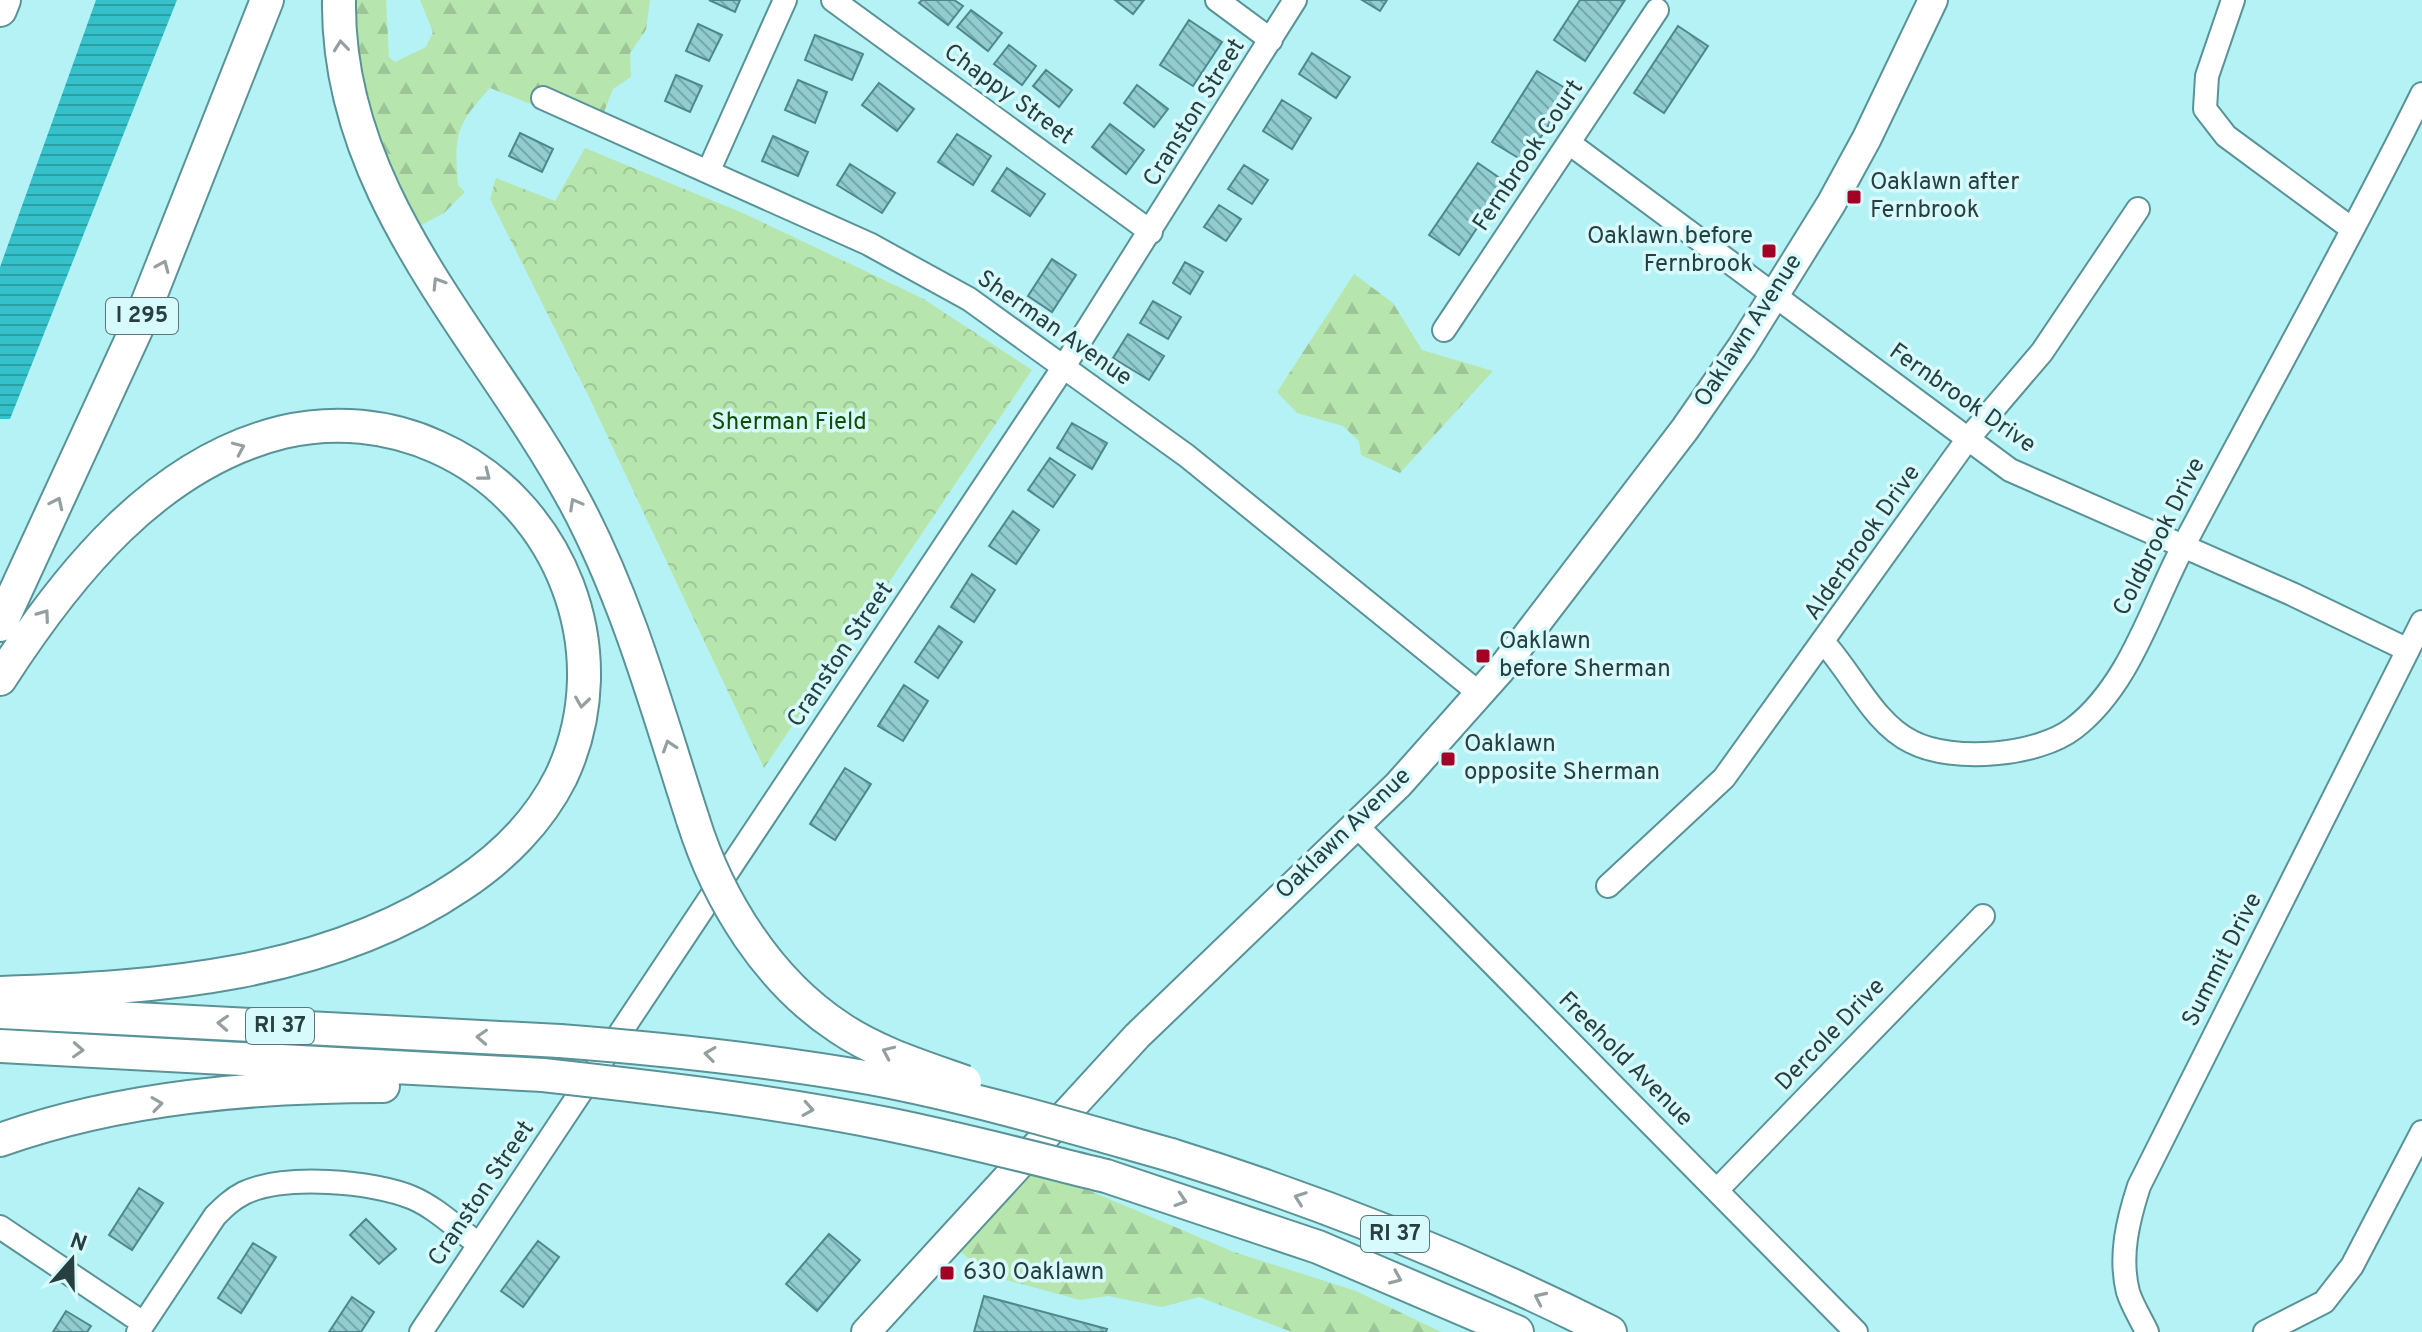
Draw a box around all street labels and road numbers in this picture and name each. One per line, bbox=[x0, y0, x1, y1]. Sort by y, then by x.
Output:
street label: Cranston Street bbox=[1137, 33, 1253, 193]
street label: Chappy Street bbox=[937, 38, 1079, 152]
street label: Fernbrook Court bbox=[1467, 74, 1591, 238]
street label: Oaklawn Avenue bbox=[1688, 249, 1810, 413]
street label: Sherman Avenue bbox=[971, 264, 1137, 394]
road number: I 295 bbox=[106, 298, 178, 334]
street label: Fernbrook Drive bbox=[1883, 337, 2041, 461]
street label: Coldbrook Drive bbox=[2107, 453, 2213, 621]
street label: Alderbrook Drive bbox=[1798, 459, 1928, 627]
street label: Cranston Street bbox=[781, 576, 901, 734]
street label: Oaklawn Avenue bbox=[1270, 762, 1418, 906]
street label: Summit Drive bbox=[2176, 888, 2270, 1032]
street label: Dercole Drive bbox=[1770, 972, 1892, 1098]
street label: Freehold Avenue bbox=[1551, 986, 1699, 1134]
road number: RI 37 bbox=[246, 1008, 314, 1044]
street label: Cranston Street bbox=[422, 1115, 542, 1273]
road number: RI 37 bbox=[1361, 1216, 1429, 1252]

